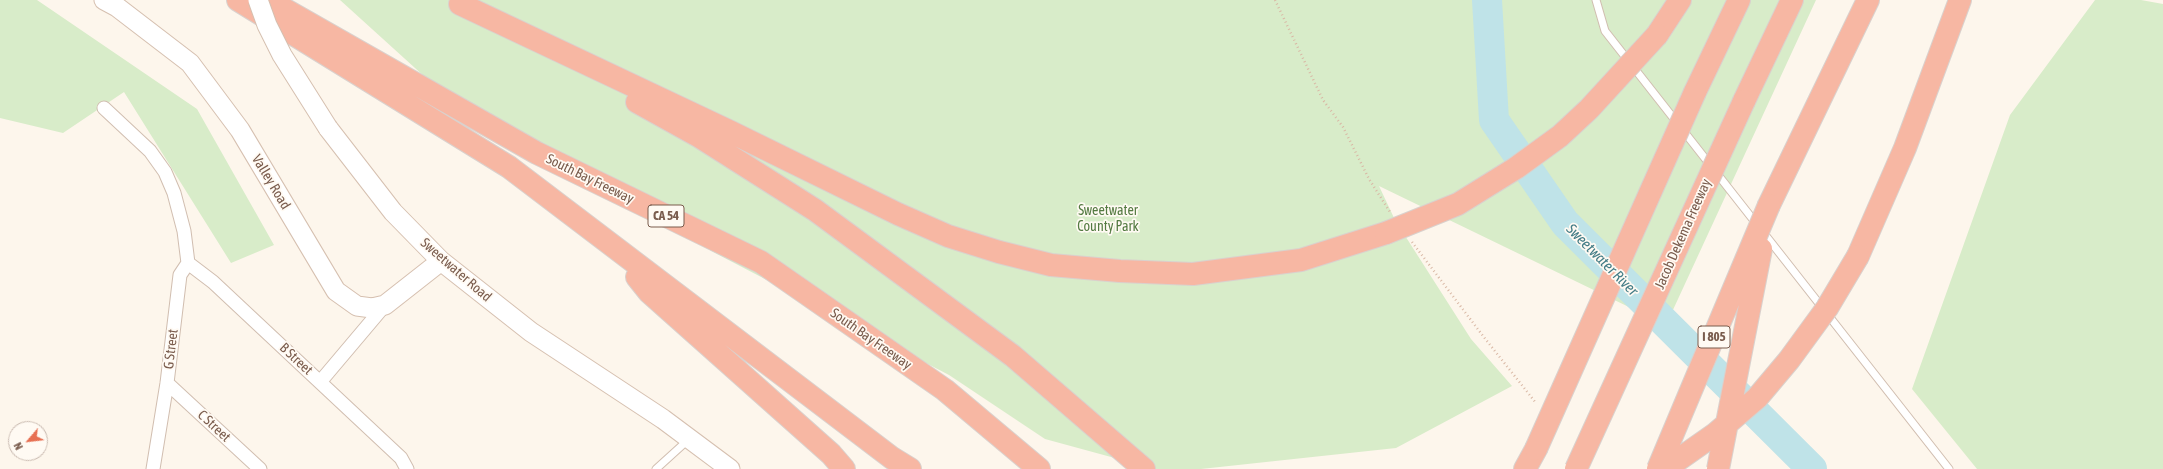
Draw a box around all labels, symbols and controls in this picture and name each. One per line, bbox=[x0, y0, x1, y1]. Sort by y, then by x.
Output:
street label: South Bay Freeway bbox=[543, 151, 637, 207]
street label: Valley Road bbox=[248, 152, 294, 212]
street label: Jacob Dekema Freeway bbox=[1651, 176, 1715, 292]
park label: Sweetwater County Park bbox=[1077, 203, 1139, 236]
road number: CA 54 bbox=[648, 205, 684, 227]
water label: Sweetwater River bbox=[1562, 220, 1642, 300]
street label: Sweetwater Road bbox=[417, 235, 495, 305]
street label: South Bay Freeway bbox=[827, 305, 915, 373]
road number: I 805 bbox=[1698, 326, 1730, 348]
street label: G Street bbox=[160, 328, 182, 370]
street label: B Street bbox=[276, 339, 316, 379]
street label: C Street bbox=[194, 407, 234, 445]
north arrow bbox=[8, 421, 48, 461]
text: N bbox=[11, 440, 25, 452]

